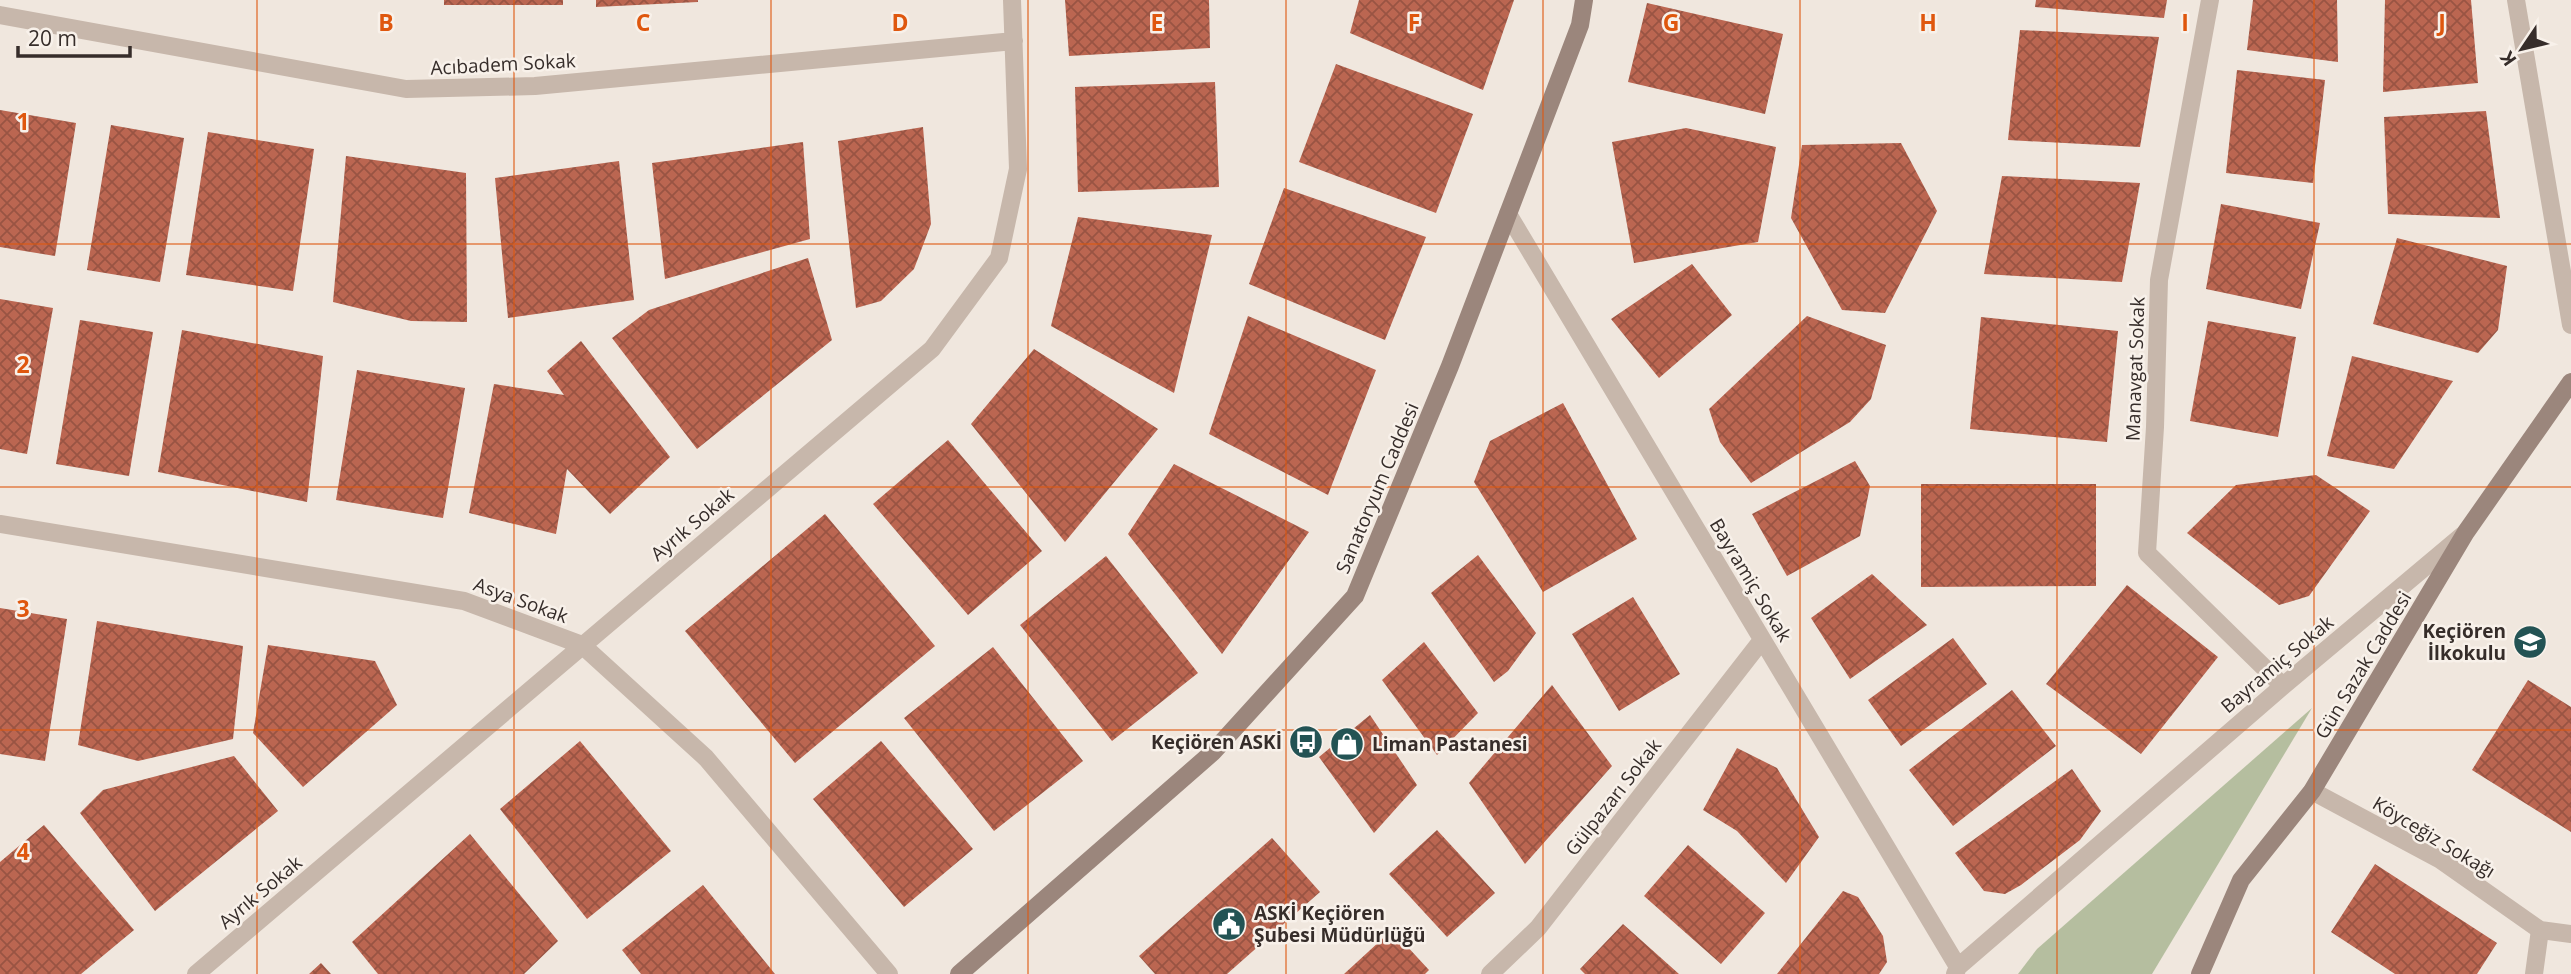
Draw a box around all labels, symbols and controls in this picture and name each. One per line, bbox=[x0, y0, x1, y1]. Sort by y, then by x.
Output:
text: B bbox=[378, 6, 394, 38]
text: C bbox=[636, 6, 650, 38]
text: D bbox=[891, 6, 909, 38]
text: E bbox=[1151, 6, 1163, 38]
text: F bbox=[1408, 6, 1420, 38]
text: G bbox=[1663, 6, 1679, 38]
text: H bbox=[1919, 6, 1937, 38]
text: I bbox=[2181, 6, 2189, 38]
text: J bbox=[2436, 6, 2446, 38]
scale bar bbox=[18, 14, 130, 58]
north arrow bbox=[2487, 14, 2557, 84]
text: 20 m bbox=[28, 24, 77, 52]
text: K bbox=[2494, 46, 2522, 71]
street label: Acıbadem Sokak bbox=[430, 47, 576, 81]
text: 1 bbox=[16, 105, 30, 137]
street label: Manavgat Sokak bbox=[2119, 296, 2151, 442]
text: 2 bbox=[16, 348, 30, 380]
street label: Sanatoryum Caddesi bbox=[1329, 399, 1425, 577]
street label: Ayrık Sokak bbox=[645, 481, 739, 567]
street label: Bayramiç Sokak bbox=[1704, 514, 1798, 646]
street label: Asya Sokak bbox=[470, 571, 572, 629]
street label: Gün Sazak Caddesi bbox=[2309, 586, 2417, 744]
text: 3 bbox=[16, 592, 30, 624]
street label: Bayramiç Sokak bbox=[2215, 609, 2339, 719]
place label: Keçiören İlkokulu bbox=[2422, 618, 2506, 666]
school or university icon: Keçiören İlkokulu bbox=[2511, 623, 2549, 661]
bus stop icon: Keçiören ASKİ bbox=[1287, 723, 1325, 761]
shop icon: Liman Pastanesi bbox=[1328, 725, 1366, 763]
place label: Keçiören ASKİ bbox=[1151, 729, 1282, 755]
place label: Liman Pastanesi bbox=[1372, 731, 1528, 757]
street label: Gülpazarı Sokak bbox=[1559, 733, 1667, 861]
street label: Köyceğiz Sokağı bbox=[2368, 790, 2500, 884]
text: 4 bbox=[16, 835, 30, 867]
street label: Ayrık Sokak bbox=[213, 849, 307, 935]
place label: ASKİ Keçiören Şubesi Müdürlüğü bbox=[1254, 900, 1425, 948]
public building icon: ASKİ Keçiören Şubesi Müdürlüğü bbox=[1210, 905, 1248, 943]

